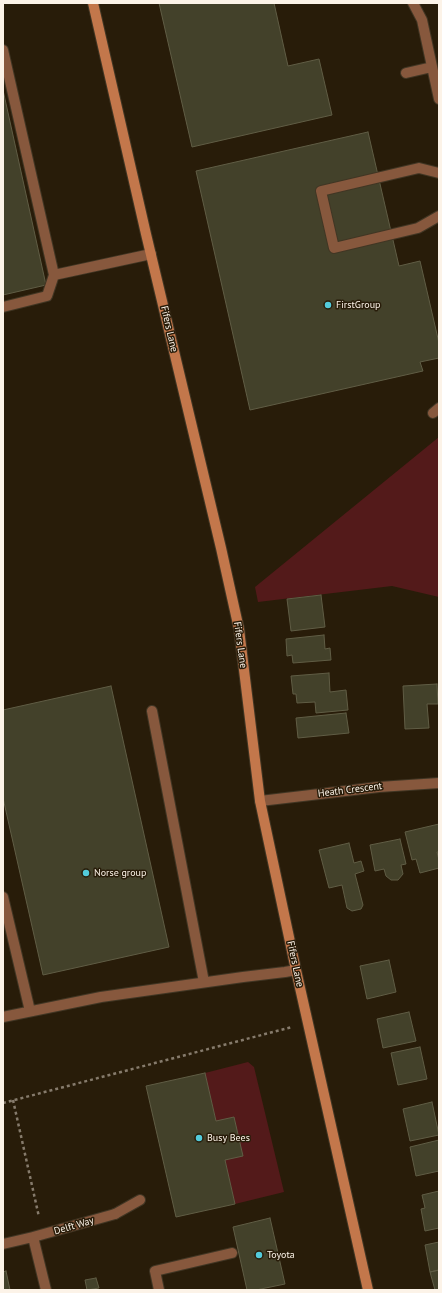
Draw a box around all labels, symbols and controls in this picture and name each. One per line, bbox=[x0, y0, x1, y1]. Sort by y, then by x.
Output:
place label: FirstGroup bbox=[336, 299, 381, 311]
marker: FirstGroup bbox=[323, 300, 333, 310]
street label: Fifers Lane bbox=[158, 305, 180, 353]
street label: Fifers Lane bbox=[231, 621, 249, 669]
street label: Heath Crescent bbox=[317, 780, 383, 800]
place label: Norse group bbox=[94, 867, 146, 879]
marker: Norse group bbox=[81, 868, 91, 878]
street label: Fifers Lane bbox=[284, 940, 306, 988]
place label: Busy Bees bbox=[207, 1132, 250, 1144]
marker: Busy Bees bbox=[194, 1133, 204, 1143]
street label: Delft Way bbox=[53, 1215, 95, 1237]
place label: Toyota bbox=[267, 1249, 295, 1261]
marker: Toyota bbox=[254, 1250, 264, 1260]

